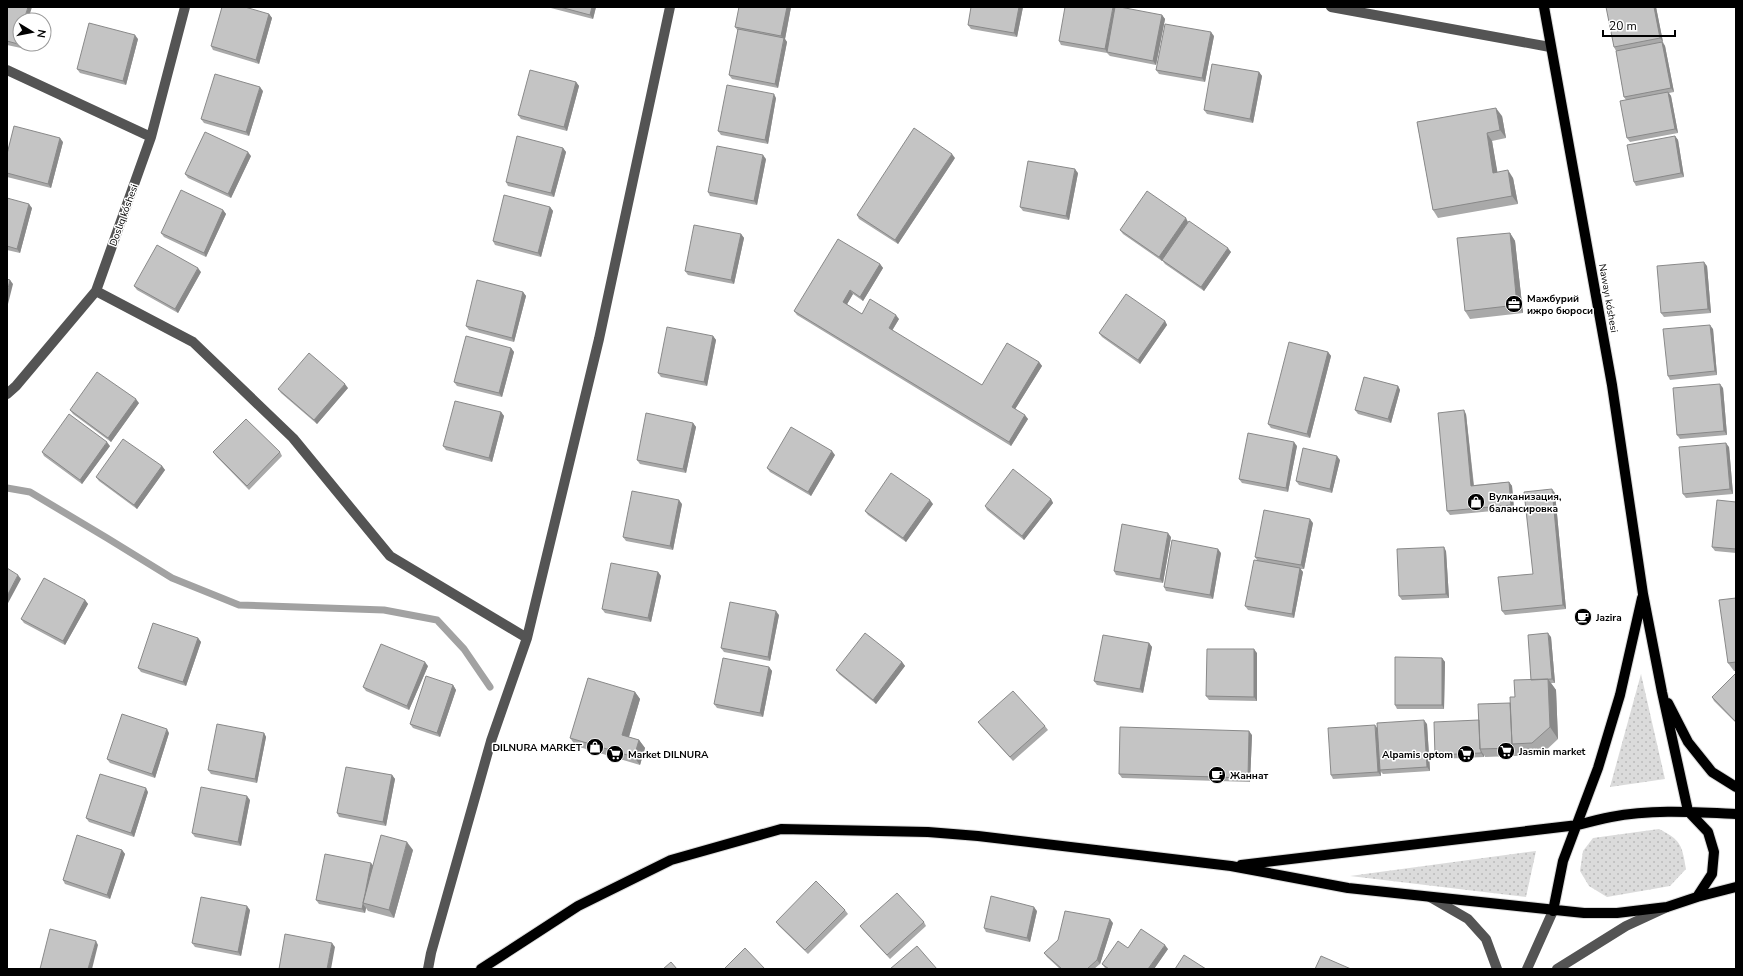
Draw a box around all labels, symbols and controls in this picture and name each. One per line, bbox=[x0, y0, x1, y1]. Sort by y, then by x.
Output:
north arrow bbox=[12, 12, 52, 52]
scale bar bbox=[1603, 12, 1675, 38]
text: 20 m bbox=[1609, 18, 1637, 34]
text: N bbox=[33, 28, 49, 39]
street label: Doslıq kóshesi bbox=[106, 182, 142, 248]
street label: Nawayı kóshesi bbox=[1595, 263, 1621, 334]
place label: Мажбурий ижро бюроси bbox=[1527, 292, 1593, 318]
office icon: Мажбурий ижро бюроси bbox=[1504, 294, 1524, 314]
place label: Вулканизация, балансировка bbox=[1489, 490, 1561, 516]
shop icon: Вулканизация, балансировка bbox=[1466, 492, 1486, 512]
cafe icon: Jazira bbox=[1573, 607, 1593, 627]
place label: Jazira bbox=[1595, 611, 1622, 625]
shop icon: DILNURA MARKET bbox=[585, 737, 605, 757]
place label: DILNURA MARKET bbox=[492, 741, 583, 755]
supermarket icon: Jasmin market bbox=[1496, 741, 1516, 761]
supermarket icon: Market DILNURA bbox=[605, 744, 625, 764]
supermarket icon: Alpamis optom bbox=[1456, 744, 1476, 764]
place label: Jasmin market bbox=[1518, 745, 1586, 759]
place label: Market DILNURA bbox=[628, 748, 709, 762]
place label: Alpamis optom bbox=[1382, 748, 1453, 762]
cafe icon: Жаннат bbox=[1207, 765, 1227, 785]
place label: Жаннат bbox=[1230, 769, 1269, 783]

